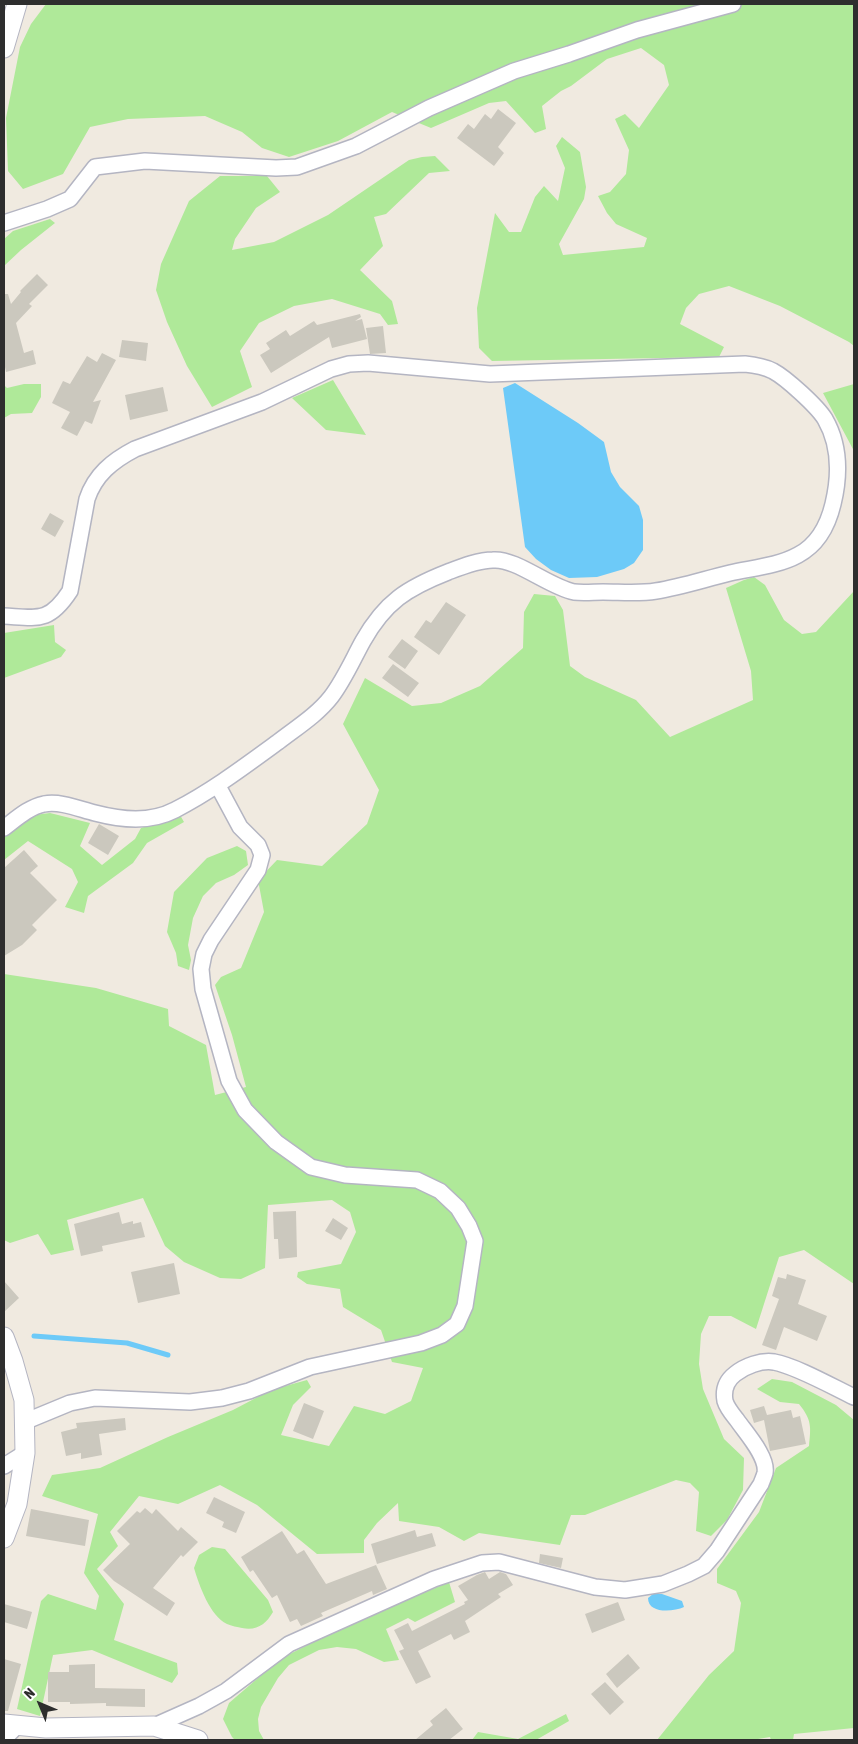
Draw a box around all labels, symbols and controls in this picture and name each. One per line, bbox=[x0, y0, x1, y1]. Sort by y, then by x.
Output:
north arrow bbox=[15, 1679, 65, 1729]
text: N bbox=[21, 1685, 38, 1702]

